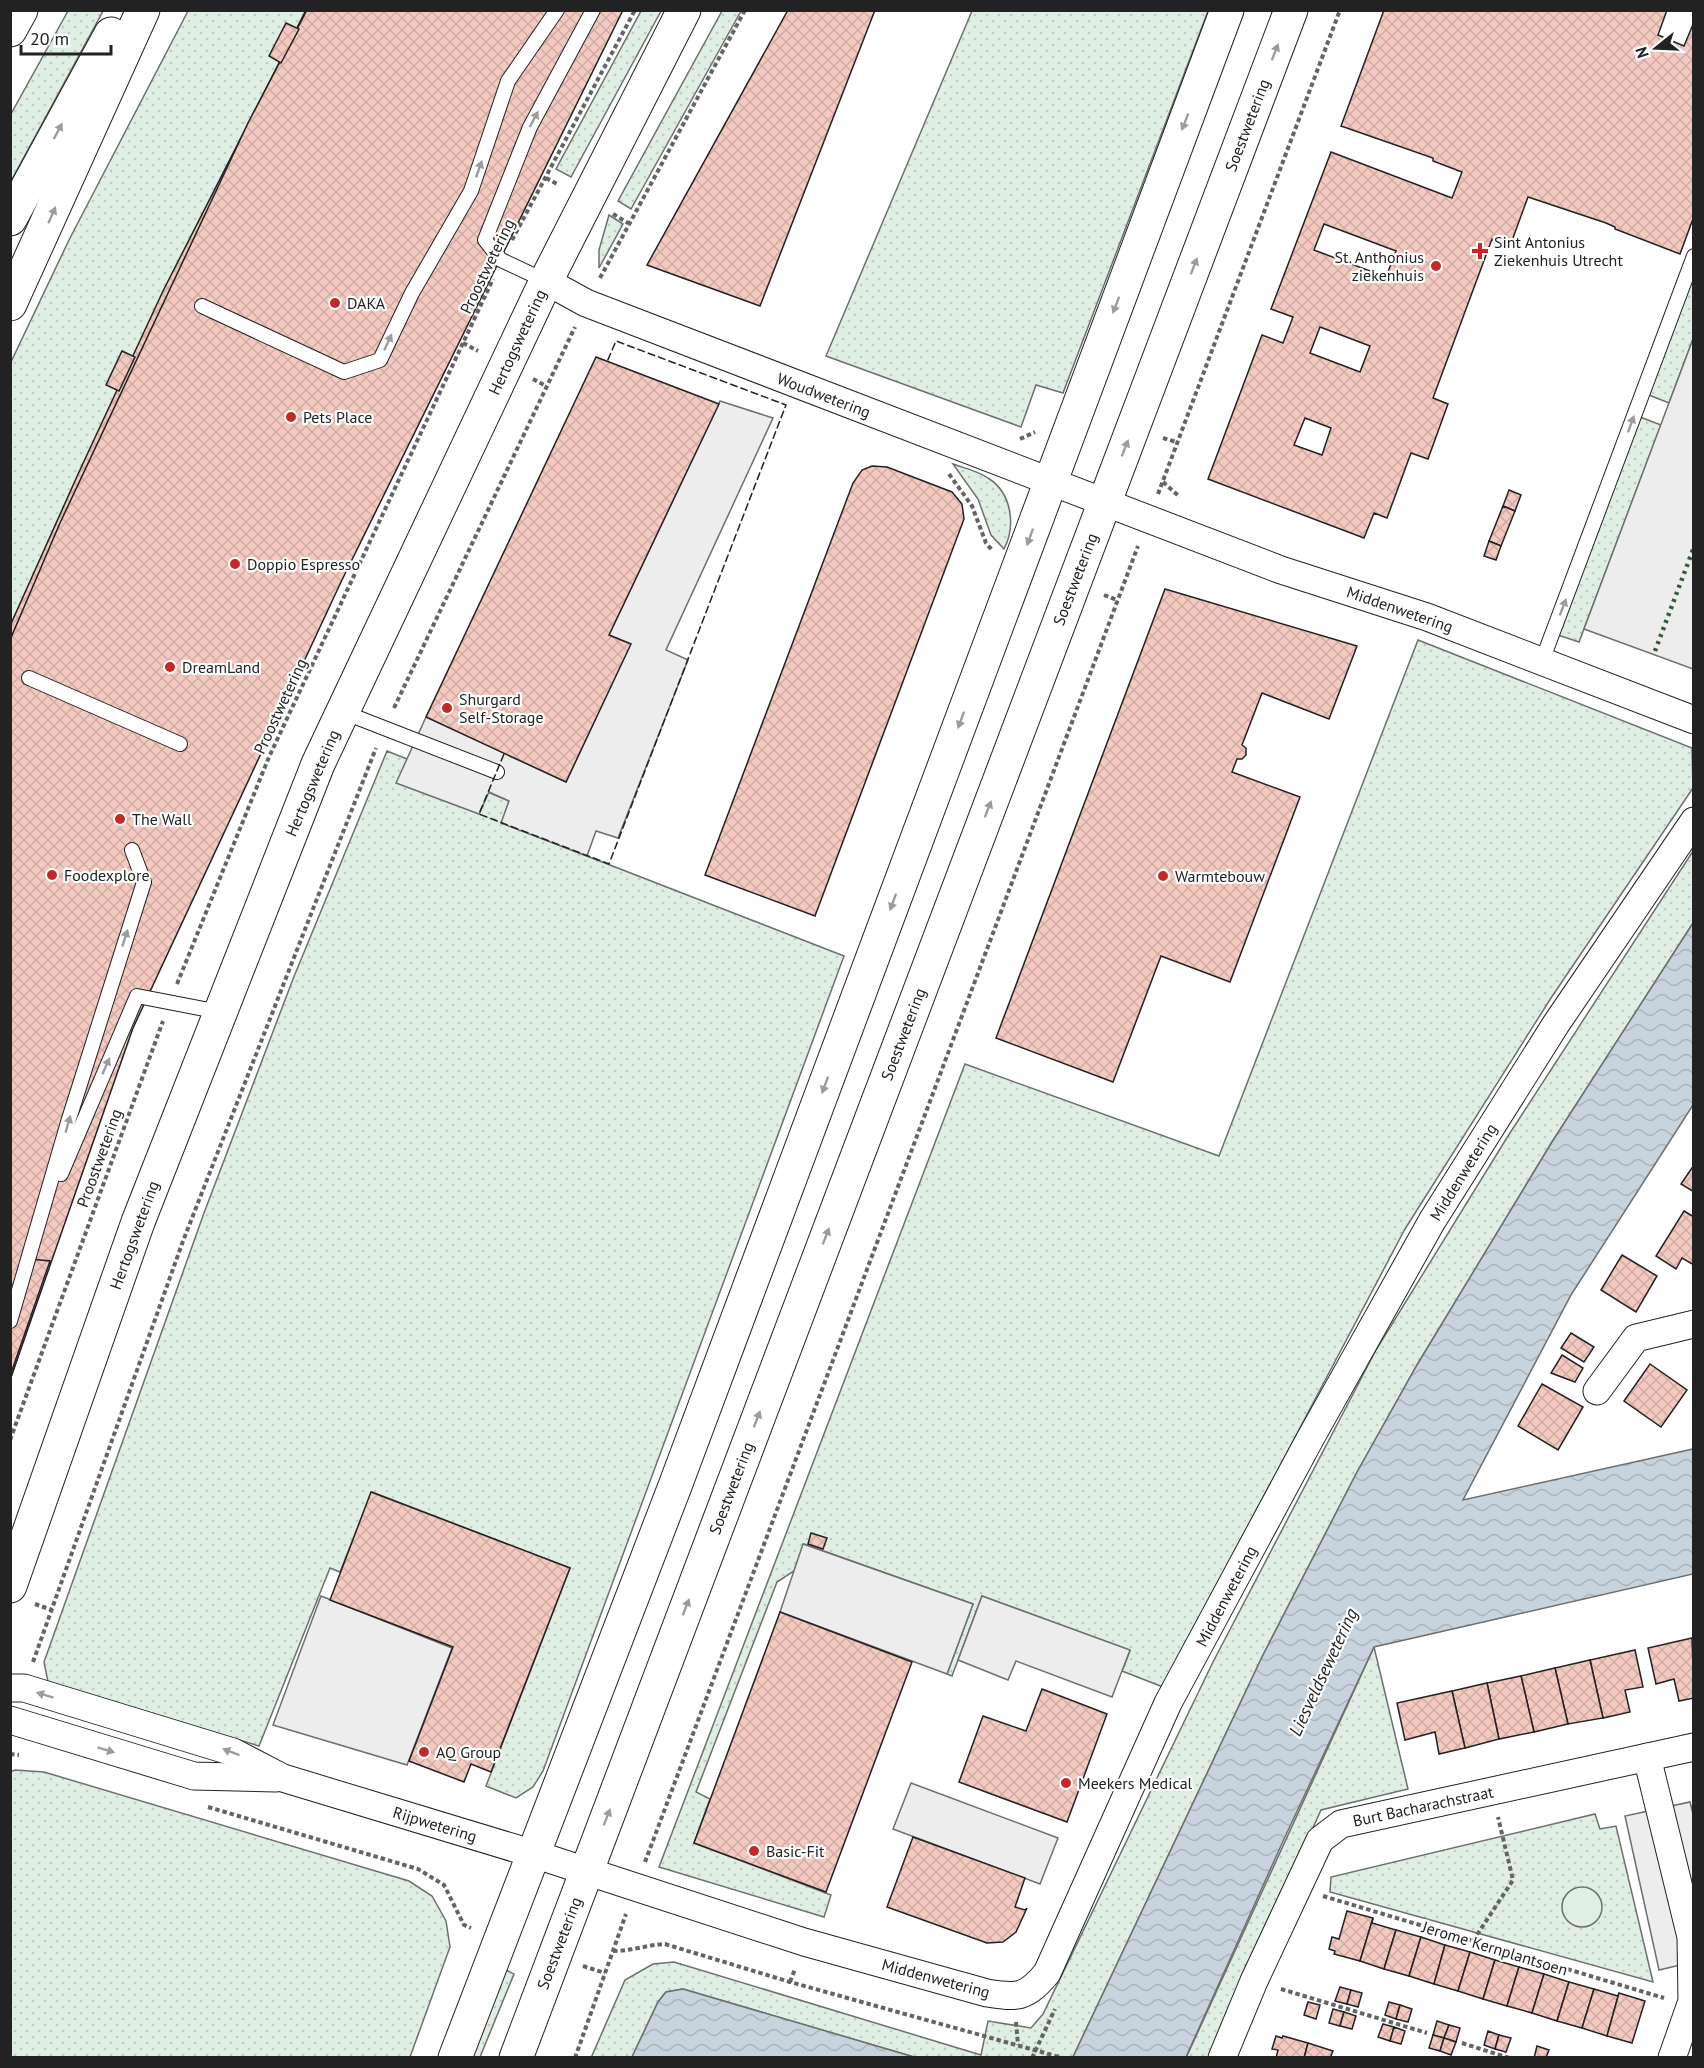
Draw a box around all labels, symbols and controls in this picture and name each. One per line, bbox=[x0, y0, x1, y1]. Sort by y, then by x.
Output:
scale bar bbox=[21, 18, 111, 56]
north arrow bbox=[1626, 18, 1686, 78]
text: 20 m bbox=[30, 27, 69, 50]
one-way arrow bbox=[1271, 42, 1281, 60]
text: N bbox=[1631, 45, 1653, 61]
street label: Soestwetering bbox=[1220, 76, 1274, 174]
one-way arrow bbox=[529, 111, 539, 128]
one-way arrow bbox=[1179, 114, 1189, 132]
one-way arrow bbox=[53, 122, 63, 139]
one-way arrow bbox=[474, 160, 484, 178]
one-way arrow bbox=[47, 205, 57, 223]
street label: Proostwetering bbox=[455, 215, 519, 317]
place label: Sint Antonius Ziekenhuis Utrecht bbox=[1494, 232, 1623, 270]
marker: Sint Antonius Ziekenhuis Utrecht bbox=[1471, 242, 1489, 260]
place label: St. Anthonius ziekenhuis bbox=[1335, 247, 1424, 285]
one-way arrow bbox=[1190, 257, 1199, 275]
marker: St. Anthonius ziekenhuis bbox=[1429, 259, 1443, 273]
street label: Hertogswetering bbox=[484, 286, 550, 398]
place label: DAKA bbox=[347, 293, 386, 313]
marker: DAKA bbox=[328, 296, 342, 310]
one-way arrow bbox=[1111, 296, 1121, 314]
one-way arrow bbox=[384, 333, 393, 350]
street label: Woudwetering bbox=[774, 368, 874, 422]
place label: Pets Place bbox=[303, 407, 372, 427]
marker: Pets Place bbox=[284, 410, 298, 424]
one-way arrow bbox=[1627, 415, 1637, 433]
one-way arrow bbox=[1121, 439, 1130, 457]
one-way arrow bbox=[1024, 528, 1034, 546]
street label: Soestwetering bbox=[1048, 530, 1102, 628]
place label: Doppio Espresso bbox=[247, 554, 360, 574]
marker: Doppio Espresso bbox=[228, 557, 242, 571]
street label: Middenwetering bbox=[1344, 581, 1456, 637]
one-way arrow bbox=[1559, 598, 1569, 616]
street label: Proostwetering bbox=[249, 655, 311, 757]
place label: DreamLand bbox=[182, 657, 260, 677]
marker: DreamLand bbox=[163, 660, 177, 674]
place label: Shurgard Self-Storage bbox=[459, 689, 544, 727]
marker: Shurgard Self-Storage bbox=[440, 701, 454, 715]
one-way arrow bbox=[956, 711, 966, 729]
street label: Hertogswetering bbox=[280, 727, 344, 839]
one-way arrow bbox=[983, 799, 993, 817]
place label: The Wall bbox=[132, 809, 192, 829]
marker: The Wall bbox=[113, 812, 127, 826]
place label: Foodexplore bbox=[64, 865, 150, 885]
place label: Warmtebouw bbox=[1175, 866, 1265, 886]
marker: Foodexplore bbox=[45, 868, 59, 882]
marker: Warmtebouw bbox=[1156, 869, 1170, 883]
one-way arrow bbox=[888, 893, 897, 911]
one-way arrow bbox=[121, 928, 131, 946]
street label: Soestwetering bbox=[876, 985, 930, 1083]
one-way arrow bbox=[102, 1058, 111, 1075]
one-way arrow bbox=[819, 1076, 829, 1094]
street label: Proostwetering bbox=[72, 1106, 126, 1210]
one-way arrow bbox=[64, 1115, 73, 1133]
street label: Middenwetering bbox=[1425, 1120, 1501, 1224]
street label: Hertogswetering bbox=[105, 1178, 163, 1292]
one-way arrow bbox=[821, 1227, 831, 1245]
one-way arrow bbox=[753, 1410, 763, 1428]
street label: Soestwetering bbox=[704, 1439, 758, 1537]
street label: Middenwetering bbox=[1191, 1542, 1261, 1650]
one-way arrow bbox=[682, 1598, 692, 1616]
water label: Liesveldsewetering bbox=[1283, 1604, 1363, 1740]
one-way arrow bbox=[35, 1689, 53, 1699]
place label: AQ Group bbox=[436, 1742, 501, 1762]
marker: AQ Group bbox=[417, 1745, 431, 1759]
one-way arrow bbox=[97, 1746, 115, 1755]
one-way arrow bbox=[222, 1747, 240, 1756]
place label: Meekers Medical bbox=[1078, 1773, 1193, 1793]
marker: Meekers Medical bbox=[1059, 1776, 1073, 1790]
street label: Burt Bacharachstraat bbox=[1351, 1781, 1496, 1831]
street label: Rijpwetering bbox=[391, 1802, 479, 1846]
one-way arrow bbox=[603, 1808, 612, 1826]
place label: Basic-Fit bbox=[766, 1841, 825, 1861]
marker: Basic-Fit bbox=[747, 1844, 761, 1858]
street label: Soestwetering bbox=[532, 1894, 586, 1992]
street label: Jerome Kernplantsoen bbox=[1419, 1916, 1570, 1980]
street label: Middenwetering bbox=[880, 1954, 992, 2002]

